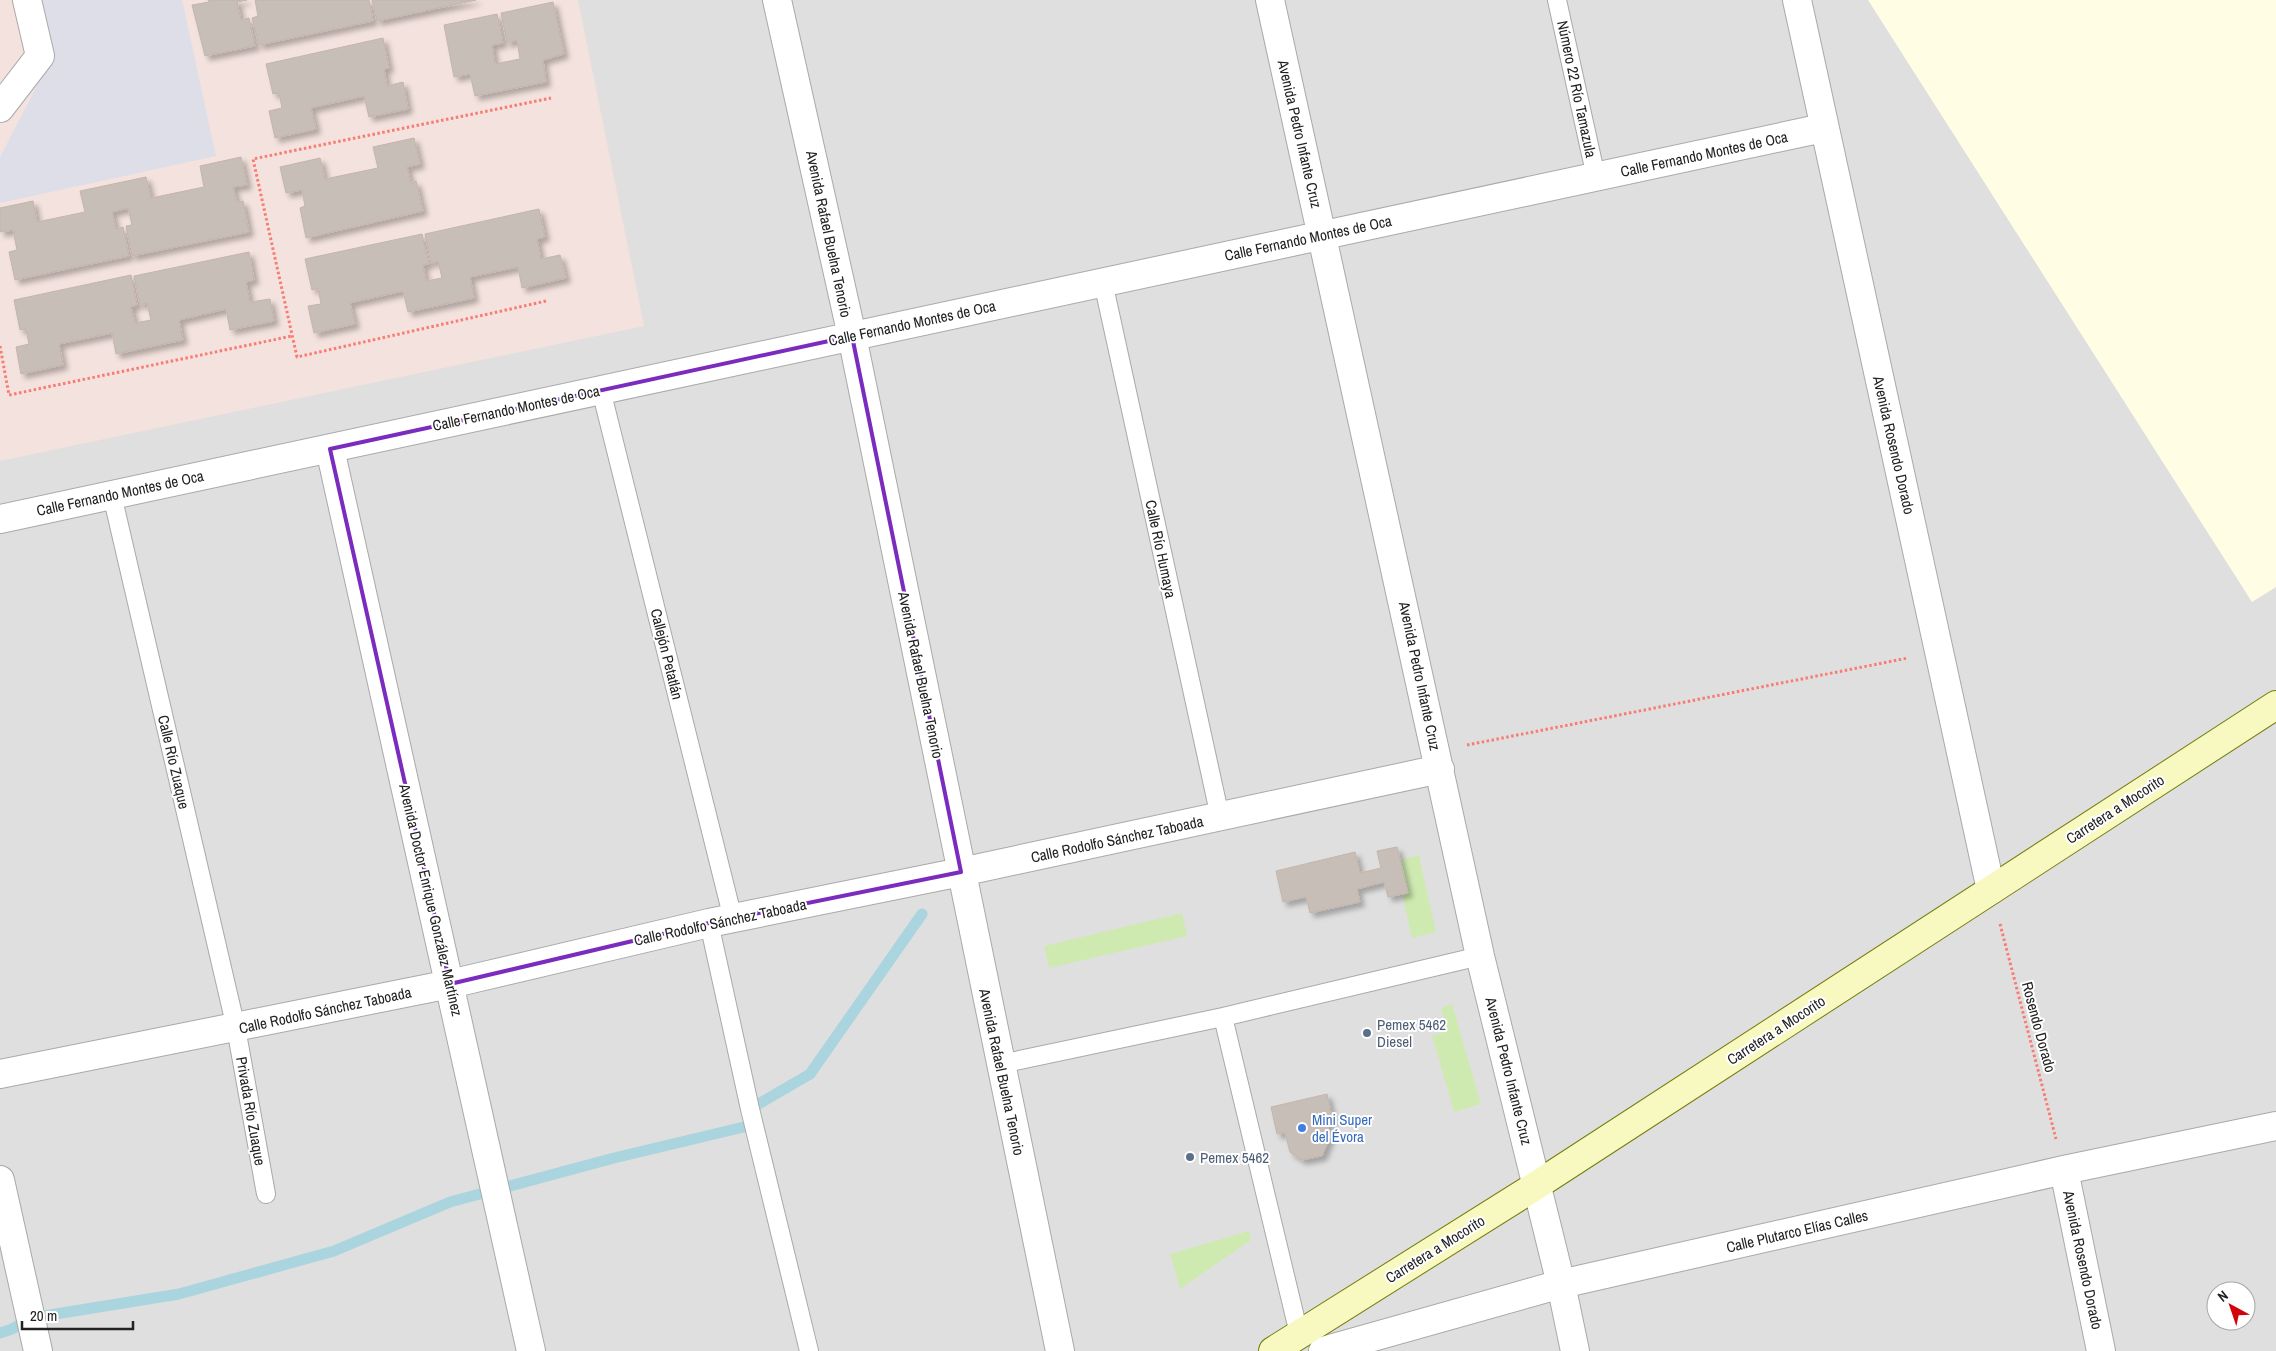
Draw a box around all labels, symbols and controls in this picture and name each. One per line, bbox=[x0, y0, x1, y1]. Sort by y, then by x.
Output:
street label: Número 22 Río Tamazula bbox=[1552, 19, 1602, 160]
street label: Avenida Pedro Infante Cruz bbox=[1272, 57, 1327, 210]
street label: Calle Fernando Montes de Oca bbox=[1619, 126, 1790, 182]
street label: Avenida Rafael Buelna Tenorio bbox=[801, 148, 857, 319]
street label: Calle Fernando Montes de Oca bbox=[1223, 210, 1394, 266]
street label: Calle Fernando Montes de Oca bbox=[827, 295, 998, 351]
street label: Avenida Rosendo Dorado bbox=[1868, 373, 1920, 516]
street label: Calle Fernando Montes de Oca bbox=[431, 380, 602, 436]
street label: Calle Fernando Montes de Oca bbox=[35, 465, 206, 521]
street label: Calle Río Humaya bbox=[1140, 498, 1182, 600]
street label: Avenida Rafael Buelna Tenorio bbox=[893, 589, 949, 760]
street label: Avenida Pedro Infante Cruz bbox=[1394, 599, 1446, 752]
street label: Callejón Petatlán bbox=[646, 606, 688, 702]
street label: Calle Río Zuaque bbox=[153, 713, 195, 811]
street label: Carretera a Mocorito bbox=[2062, 769, 2168, 849]
street label: Avenida Doctor Enrique González Martínez bbox=[394, 781, 468, 1018]
street label: Calle Rodolfo Sánchez Taboada bbox=[1029, 810, 1205, 868]
street label: Calle Rodolfo Sánchez Taboada bbox=[632, 893, 808, 951]
street label: Rosendo Dorado bbox=[2017, 979, 2061, 1075]
street label: Calle Rodolfo Sánchez Taboada bbox=[237, 981, 413, 1039]
street label: Avenida Rafael Buelna Tenorio bbox=[974, 986, 1030, 1157]
street label: Carretera a Mocorito bbox=[1723, 990, 1829, 1070]
street label: Avenida Pedro Infante Cruz bbox=[1480, 994, 1538, 1147]
place label: Pemex 5462 Diesel bbox=[1377, 1014, 1446, 1052]
marker: Pemex 5462 Diesel bbox=[1361, 1027, 1373, 1039]
street label: Privada Río Zuaque bbox=[231, 1055, 271, 1167]
place label: Mini Super del Évora bbox=[1312, 1109, 1372, 1147]
marker: Mini Super del Évora bbox=[1296, 1122, 1308, 1134]
place label: Pemex 5462 bbox=[1200, 1147, 1269, 1168]
marker: Pemex 5462 bbox=[1184, 1151, 1196, 1163]
street label: Avenida Rosendo Dorado bbox=[2058, 1188, 2108, 1331]
street label: Calle Plutarco Elías Calles bbox=[1724, 1204, 1870, 1258]
street label: Carretera a Mocorito bbox=[1381, 1210, 1489, 1288]
north arrow bbox=[2206, 1281, 2256, 1331]
text: N bbox=[2214, 1286, 2232, 1306]
scale bar bbox=[22, 1298, 134, 1330]
text: 20 m bbox=[30, 1305, 57, 1326]

